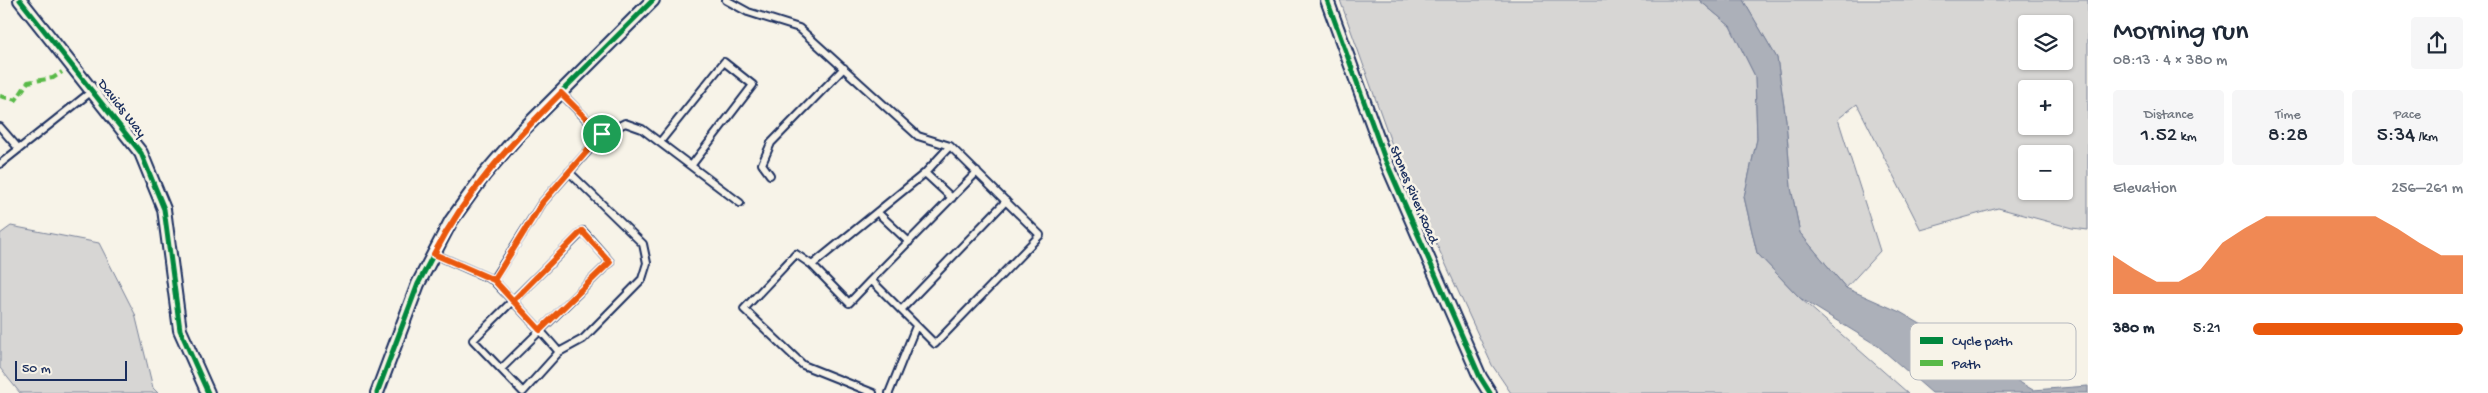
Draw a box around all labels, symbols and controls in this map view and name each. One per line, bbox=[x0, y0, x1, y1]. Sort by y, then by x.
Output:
map controls bbox=[2018, 15, 2073, 200]
button: layers bbox=[2018, 15, 2073, 70]
text: Morning run bbox=[2113, 16, 2248, 49]
button: share bbox=[2411, 17, 2463, 69]
text: 08:13 · 4 × 380 m bbox=[2113, 52, 2227, 71]
street label: Davids Way bbox=[92, 76, 149, 142]
button: + bbox=[2018, 80, 2073, 135]
text: Distance bbox=[2144, 107, 2193, 124]
text: Time bbox=[2275, 107, 2301, 124]
text: Pace bbox=[2394, 107, 2421, 124]
pin bbox=[581, 113, 623, 155]
icon: arrive bbox=[588, 120, 616, 148]
text: 1.52 bbox=[2141, 124, 2177, 149]
text: 8:28 bbox=[2268, 124, 2308, 149]
text: 5:34 bbox=[2377, 124, 2415, 149]
text: km bbox=[2177, 129, 2197, 146]
text: /km bbox=[2415, 129, 2438, 146]
street label: Stones River Road bbox=[1385, 144, 1442, 248]
button: − bbox=[2018, 145, 2073, 200]
text: Elevation bbox=[2113, 180, 2177, 199]
text: 256–261 m bbox=[2391, 180, 2463, 199]
text: 380 m bbox=[2113, 320, 2154, 339]
text: 5:21 bbox=[2193, 320, 2221, 339]
legend bbox=[1910, 323, 2076, 380]
text: Cycle path bbox=[1952, 334, 2013, 351]
text: Path bbox=[1951, 357, 1981, 374]
scale bar bbox=[15, 358, 128, 381]
text: 50 m bbox=[22, 361, 51, 378]

